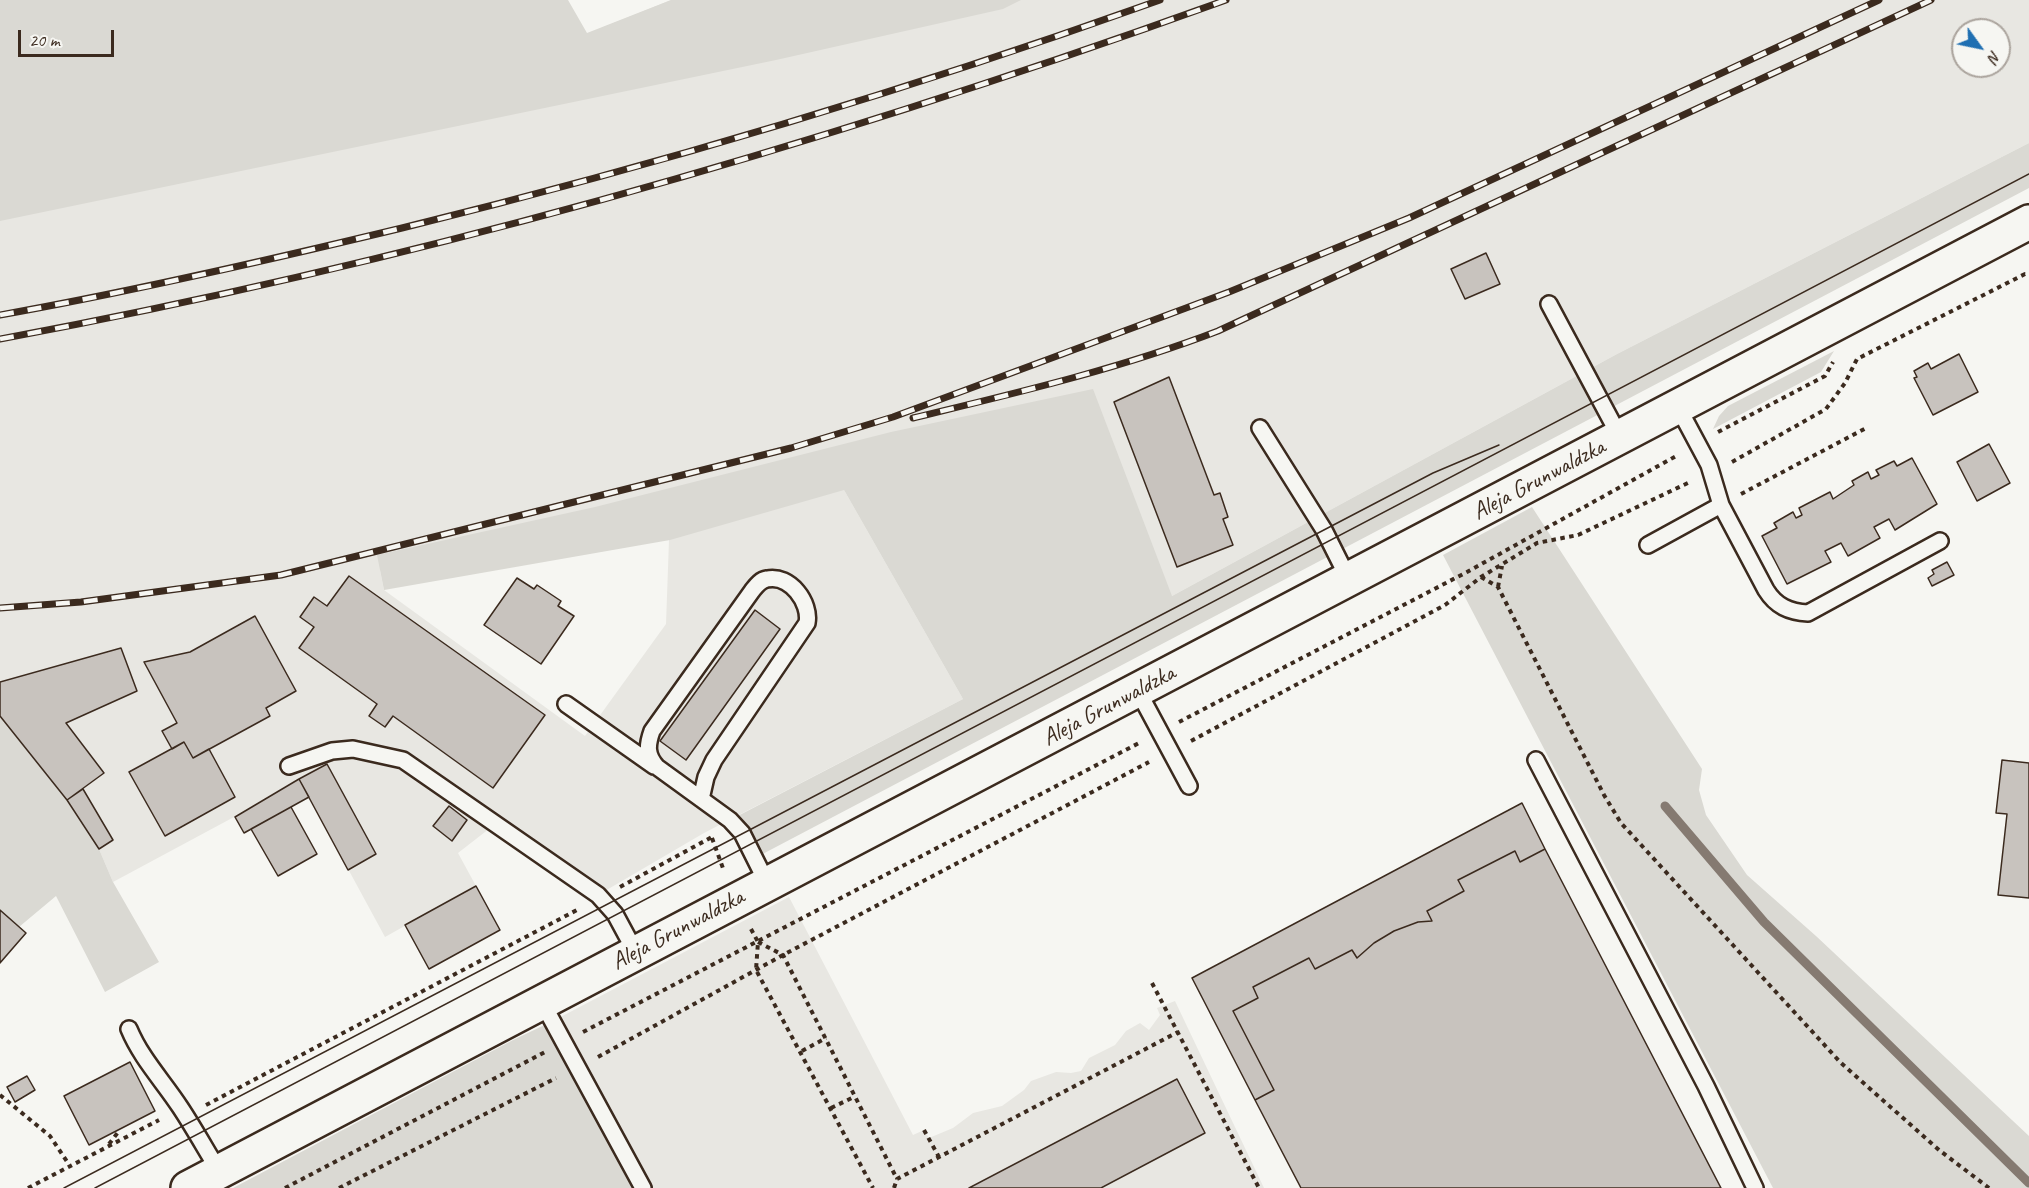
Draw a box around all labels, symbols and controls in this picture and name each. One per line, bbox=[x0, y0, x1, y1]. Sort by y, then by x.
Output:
scale bar bbox=[21, 18, 117, 56]
north arrow bbox=[1951, 18, 2011, 78]
text: 20 m bbox=[29, 29, 60, 51]
text: N bbox=[1983, 47, 2006, 66]
street label: Aleja Grunwaldzka bbox=[1468, 433, 1610, 527]
street label: Aleja Grunwaldzka bbox=[1038, 659, 1180, 753]
street label: Aleja Grunwaldzka bbox=[607, 883, 749, 977]

